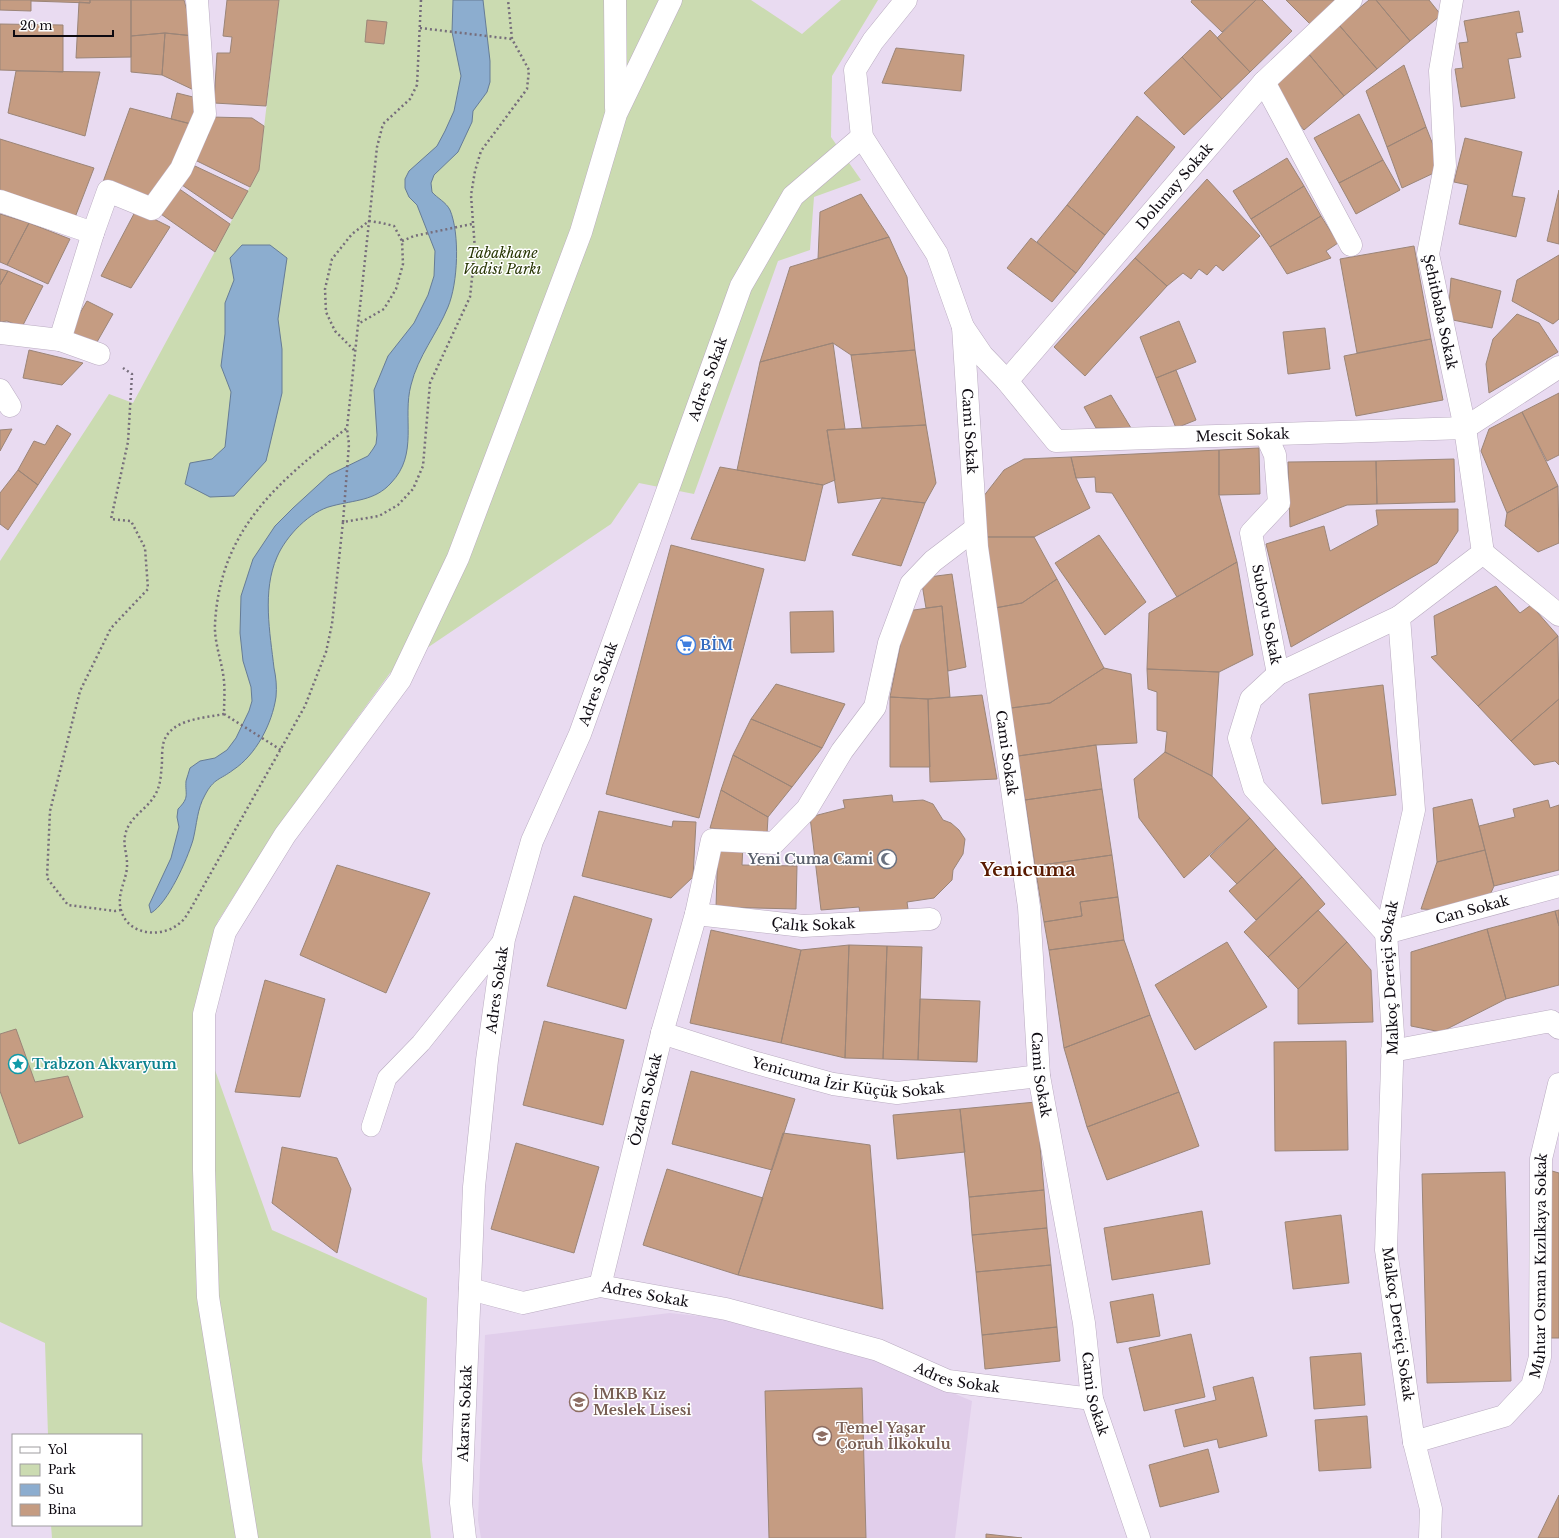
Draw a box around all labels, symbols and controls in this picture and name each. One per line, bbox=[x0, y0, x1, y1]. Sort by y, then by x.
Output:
scale bar bbox=[14, 12, 113, 38]
text: 20 m bbox=[20, 18, 52, 33]
street label: Dolunay Sokak bbox=[1132, 139, 1217, 233]
park label: Tabakhane Vadisi Parkı bbox=[463, 244, 542, 278]
street label: Şehitbaba Sokak bbox=[1419, 253, 1461, 372]
street label: Adres Sokak bbox=[684, 334, 731, 424]
street label: Cami Sokak bbox=[958, 388, 981, 475]
street label: Mescit Sokak bbox=[1195, 425, 1290, 446]
street label: Suboyu Sokak bbox=[1248, 563, 1285, 667]
supermarket icon: BİM bbox=[675, 634, 697, 656]
place label: BİM bbox=[700, 636, 733, 654]
street label: Adres Sokak bbox=[574, 639, 622, 729]
street label: Cami Sokak bbox=[992, 709, 1022, 797]
mosque icon: Yeni Cuma Cami bbox=[876, 848, 898, 870]
place label: Yeni Cuma Cami bbox=[747, 850, 873, 868]
district label: Yenicuma bbox=[979, 859, 1076, 881]
street label: Can Sokak bbox=[1433, 891, 1512, 928]
street label: Malkoç Dereiçi Sokak bbox=[1377, 898, 1402, 1055]
street label: Çalık Sokak bbox=[771, 914, 856, 935]
street label: Adres Sokak bbox=[482, 945, 512, 1036]
street label: Cami Sokak bbox=[1027, 1031, 1055, 1119]
street label: Özden Sokak bbox=[625, 1051, 666, 1148]
place icon: Trabzon Akvaryum bbox=[7, 1053, 29, 1075]
street label: Yenicuma İzir Küçük Sokak bbox=[749, 1053, 946, 1102]
place label: Trabzon Akvaryum bbox=[32, 1055, 177, 1073]
street label: Muhtar Osman Kızılkaya Sokak bbox=[1526, 1150, 1551, 1380]
street label: Malkoç Dereiçi Sokak bbox=[1378, 1246, 1418, 1403]
street label: Adres Sokak bbox=[600, 1277, 691, 1311]
street label: Cami Sokak bbox=[1078, 1351, 1113, 1439]
street label: Adres Sokak bbox=[911, 1358, 1001, 1396]
street label: Akarsu Sokak bbox=[454, 1364, 476, 1463]
place label: İMKB Kız Meslek Lisesi bbox=[593, 1385, 691, 1419]
school or university icon: İMKB Kız Meslek Lisesi bbox=[568, 1391, 590, 1413]
place label: Temel Yaşar Çoruh İlkokulu bbox=[836, 1419, 951, 1453]
school or university icon: Temel Yaşar Çoruh İlkokulu bbox=[811, 1425, 833, 1447]
legend bbox=[12, 1434, 142, 1526]
text: Yol bbox=[47, 1442, 67, 1457]
text: Park bbox=[48, 1462, 76, 1477]
text: Su bbox=[48, 1482, 64, 1497]
text: Bina bbox=[48, 1502, 77, 1517]

